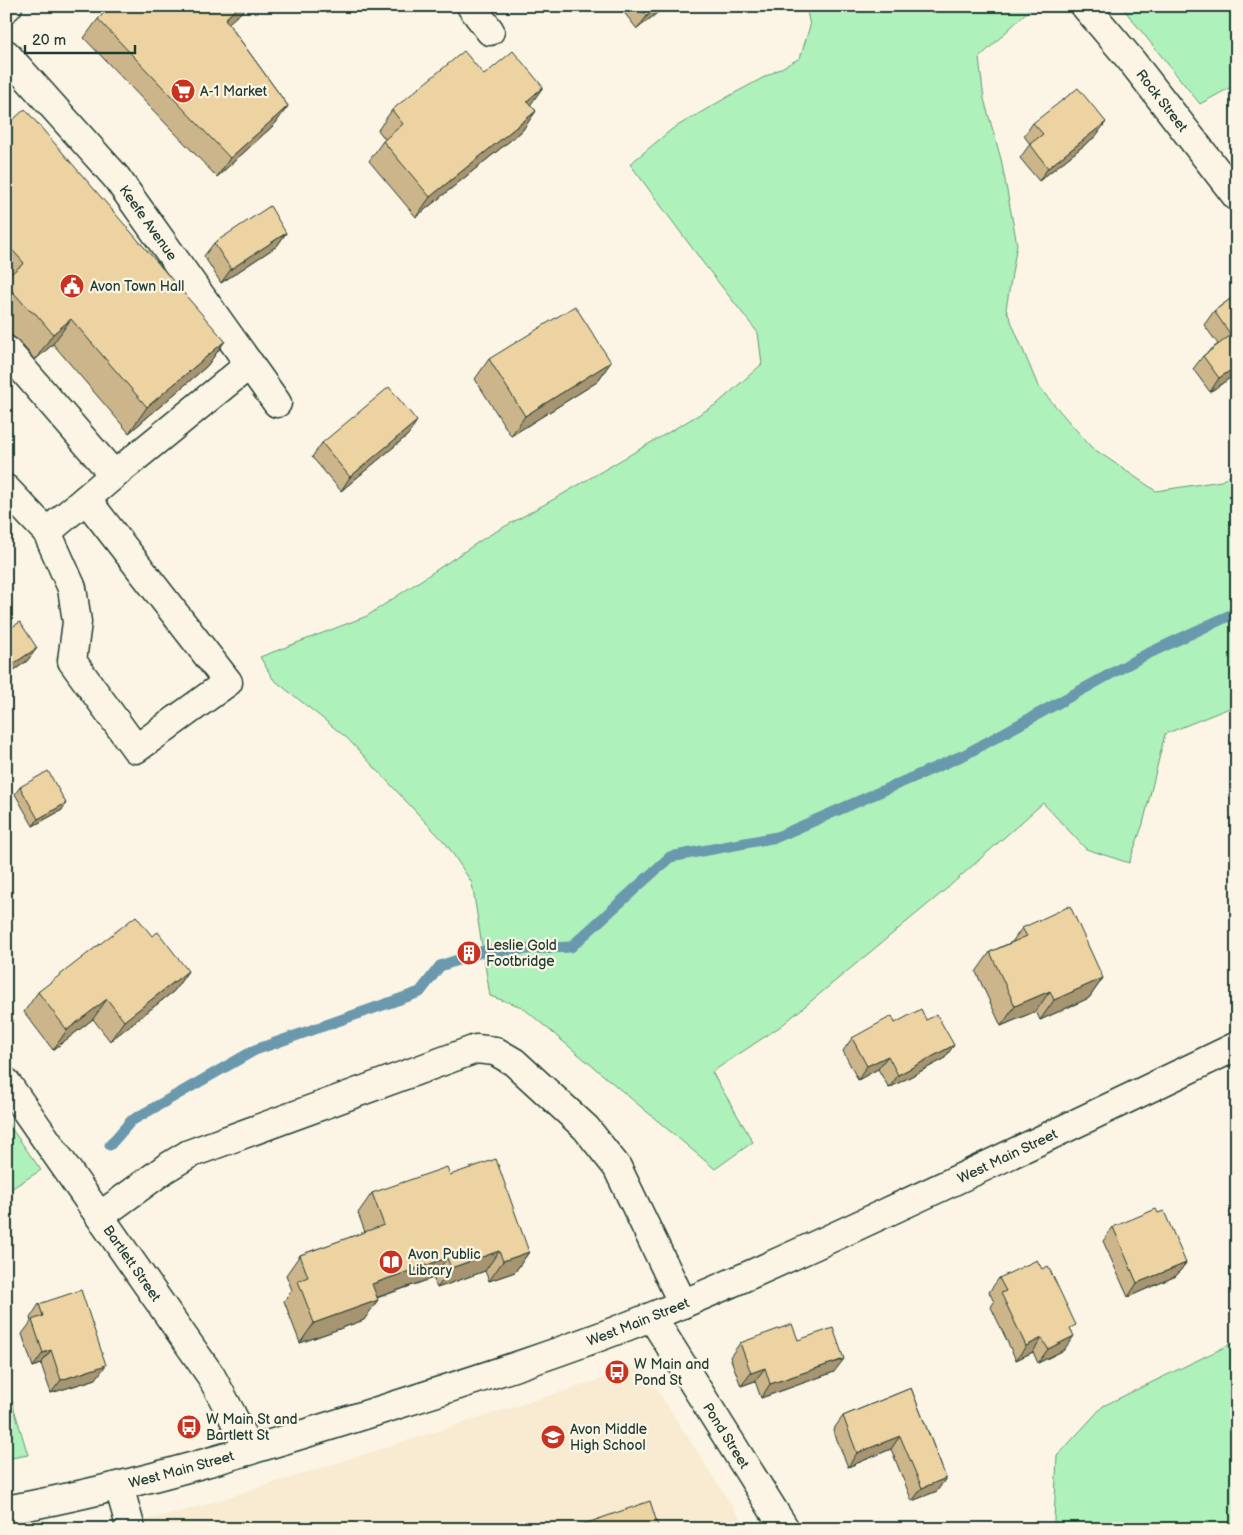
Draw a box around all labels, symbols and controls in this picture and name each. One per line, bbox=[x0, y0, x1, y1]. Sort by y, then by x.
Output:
scale bar bbox=[25, 22, 135, 54]
text: 20 m bbox=[32, 31, 66, 50]
street label: Rock Street bbox=[1133, 66, 1192, 136]
supermarket icon: A-1 Market bbox=[170, 78, 196, 104]
place label: A-1 Market bbox=[200, 83, 268, 100]
street label: Keefe Avenue bbox=[116, 182, 181, 264]
public building icon: Avon Town Hall bbox=[59, 273, 85, 299]
place label: Avon Town Hall bbox=[90, 278, 184, 295]
place label: Leslie Gold Footbridge bbox=[486, 937, 557, 970]
building icon: Leslie Gold Footbridge bbox=[456, 940, 482, 966]
street label: West Main Street bbox=[955, 1125, 1061, 1187]
street label: Bartlett Street bbox=[100, 1222, 165, 1305]
place label: Avon Public Library bbox=[408, 1246, 481, 1279]
library icon: Avon Public Library bbox=[378, 1249, 404, 1275]
street label: West Main Street bbox=[584, 1294, 692, 1349]
place label: W Main and Pond St bbox=[634, 1356, 709, 1389]
bus stop icon: W Main and Pond St bbox=[604, 1359, 630, 1385]
street label: Pond Street bbox=[699, 1400, 754, 1472]
place label: W Main St and Bartlett St bbox=[206, 1411, 298, 1444]
bus stop icon: W Main St and Bartlett St bbox=[176, 1414, 202, 1440]
place label: Avon Middle High School bbox=[570, 1421, 647, 1454]
school or university icon: Avon Middle High School bbox=[540, 1424, 566, 1450]
street label: West Main Street bbox=[127, 1447, 237, 1492]

